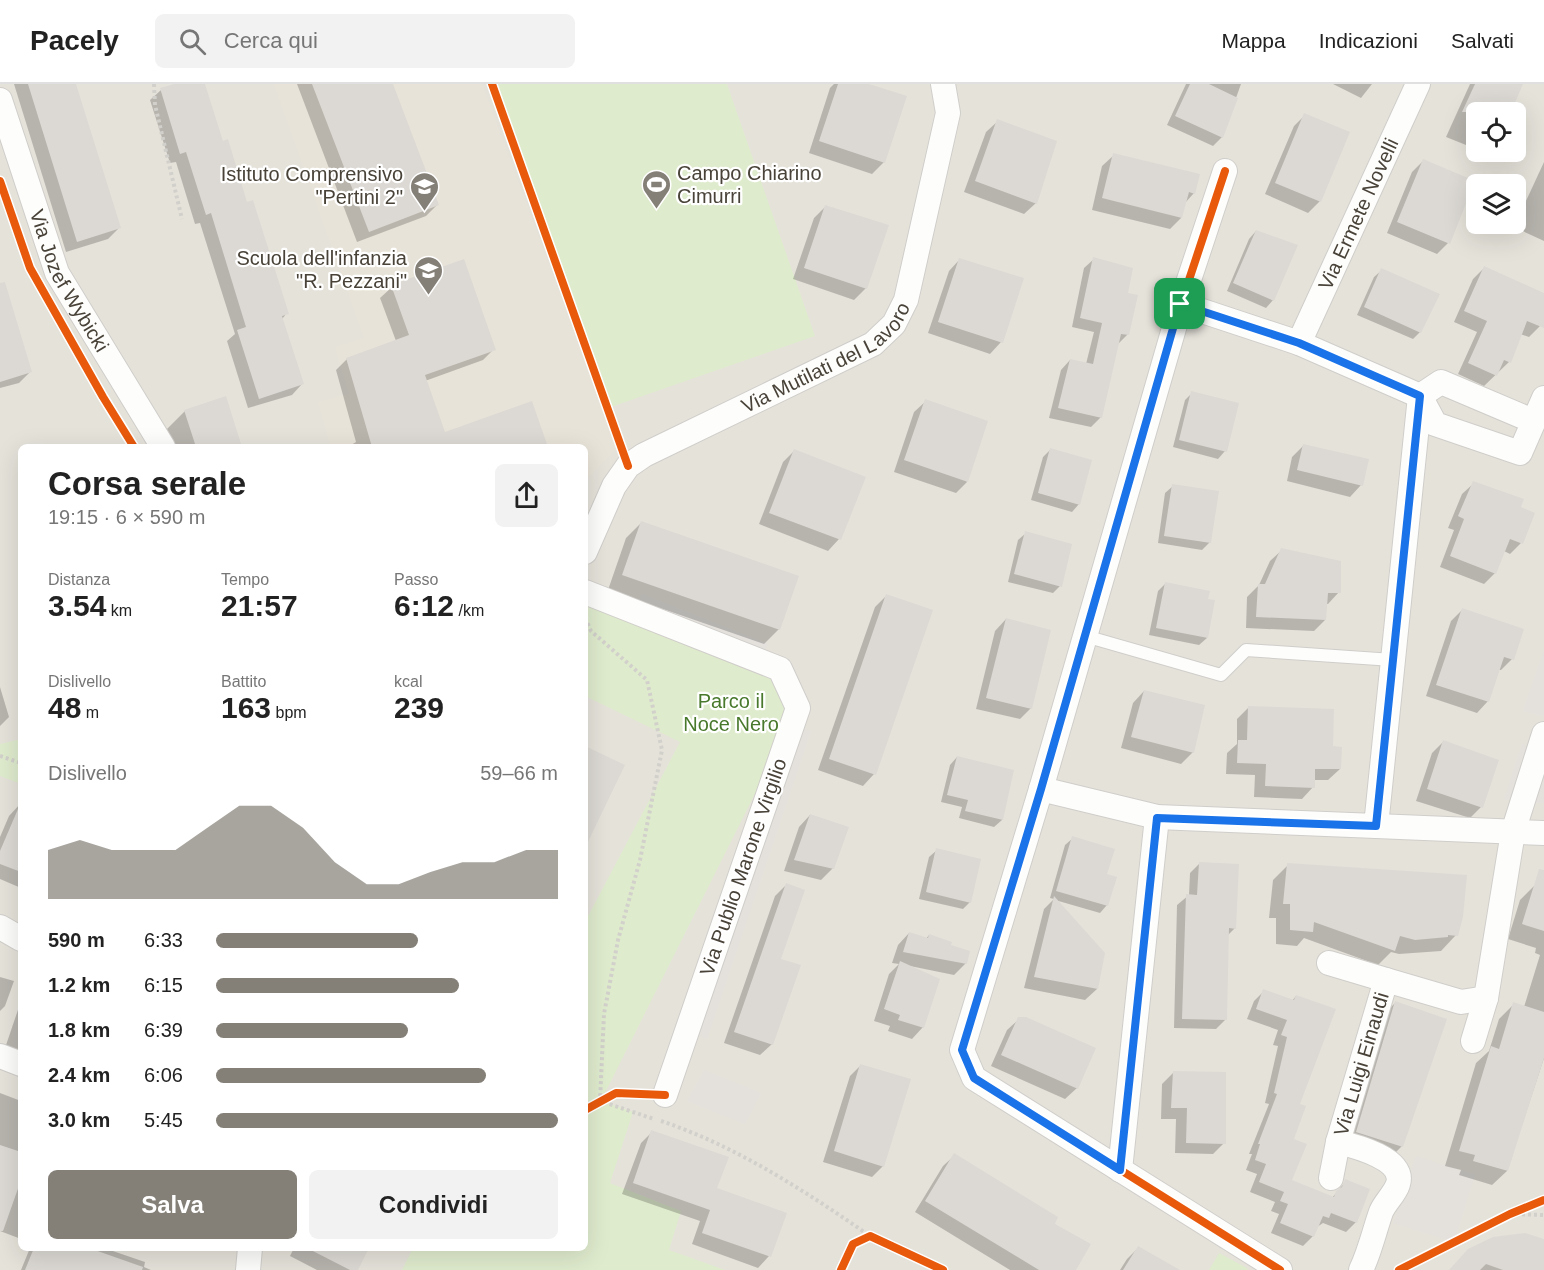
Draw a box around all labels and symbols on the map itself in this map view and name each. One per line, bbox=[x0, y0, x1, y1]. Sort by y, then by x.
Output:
street label: Via Ermete Novelli bbox=[1314, 135, 1403, 293]
place label: Campo Chiarino Cimurri bbox=[677, 162, 822, 207]
place label: Istituto Comprensivo "Pertini 2" bbox=[221, 163, 403, 208]
sports icon: Campo Chiarino Cimurri bbox=[640, 168, 672, 210]
school or university icon: Istituto Comprensivo "Pertini 2" bbox=[408, 170, 440, 212]
street label: Via Jozef Wybicki bbox=[26, 207, 113, 356]
place label: Scuola dell'infanzia "R. Pezzani" bbox=[236, 247, 408, 292]
school or university icon: Scuola dell'infanzia "R. Pezzani" bbox=[412, 254, 444, 296]
pin bbox=[1154, 278, 1205, 329]
street label: Via Mutilati del Lavoro bbox=[738, 299, 914, 417]
park label: Parco il Noce Nero bbox=[683, 690, 779, 735]
street label: Via Publio Marone Virgilio bbox=[695, 755, 791, 979]
street label: Via Luigi Einaudi bbox=[1329, 990, 1393, 1138]

